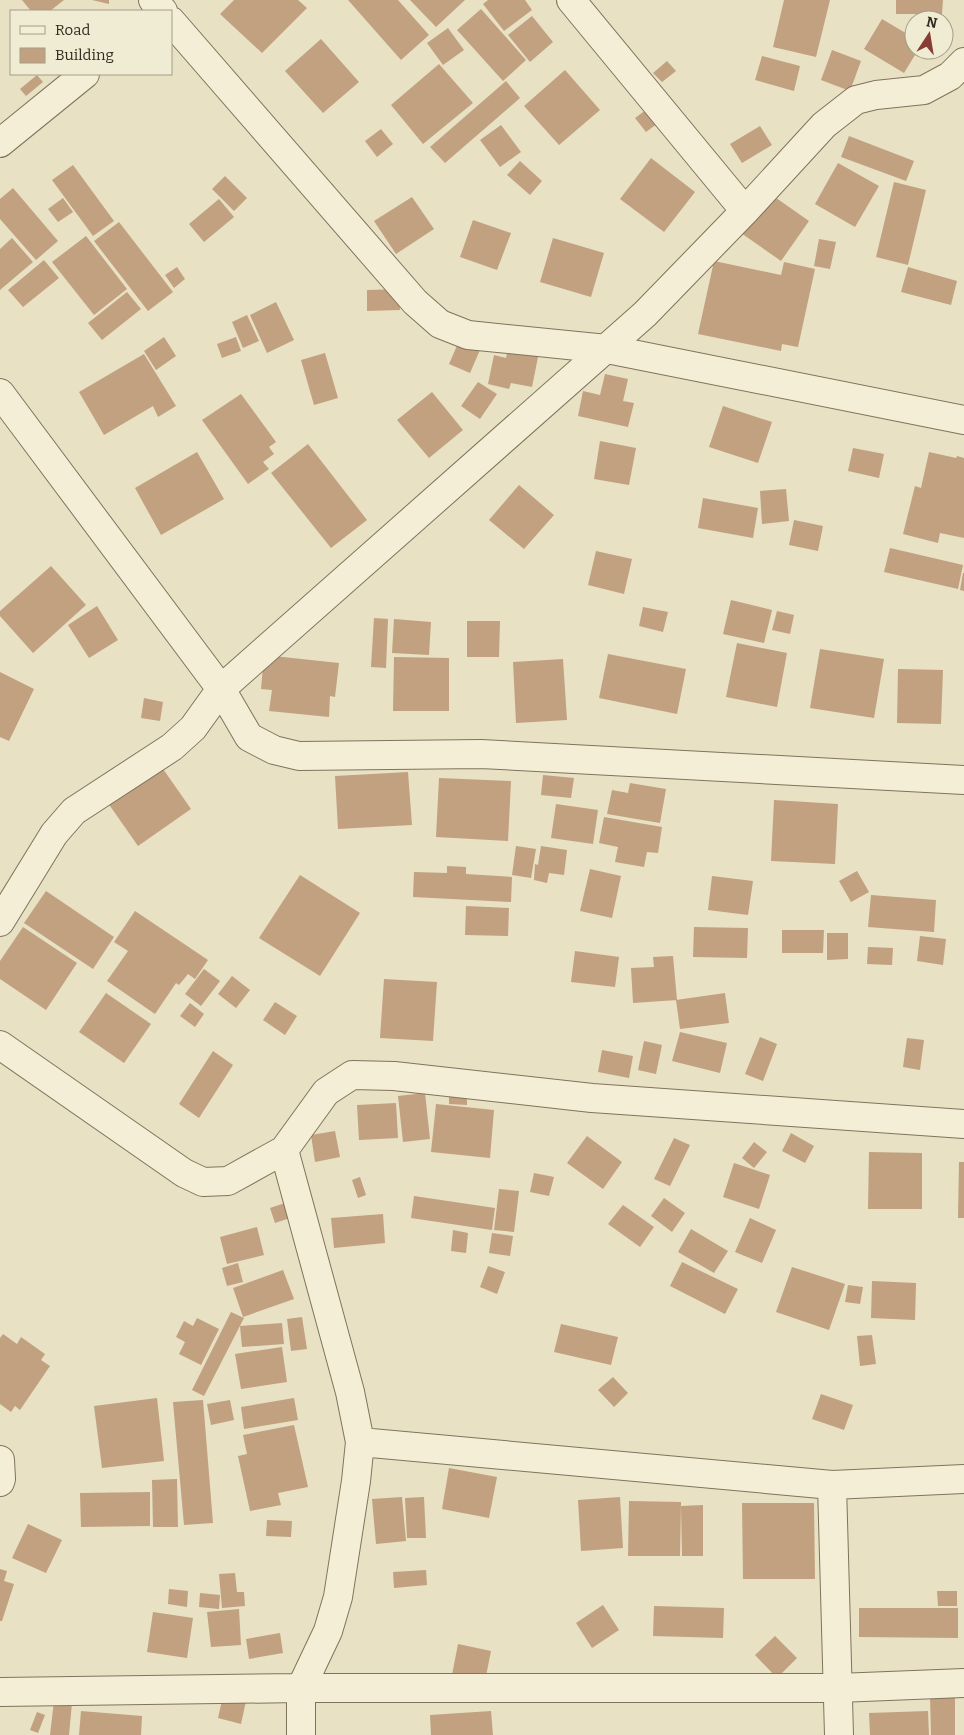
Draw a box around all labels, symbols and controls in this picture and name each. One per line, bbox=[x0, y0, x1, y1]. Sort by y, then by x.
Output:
legend bbox=[10, 10, 172, 75]
north arrow bbox=[904, 10, 954, 60]
text: N bbox=[925, 13, 939, 32]
text: Road bbox=[55, 21, 90, 39]
text: Building bbox=[55, 46, 114, 64]

